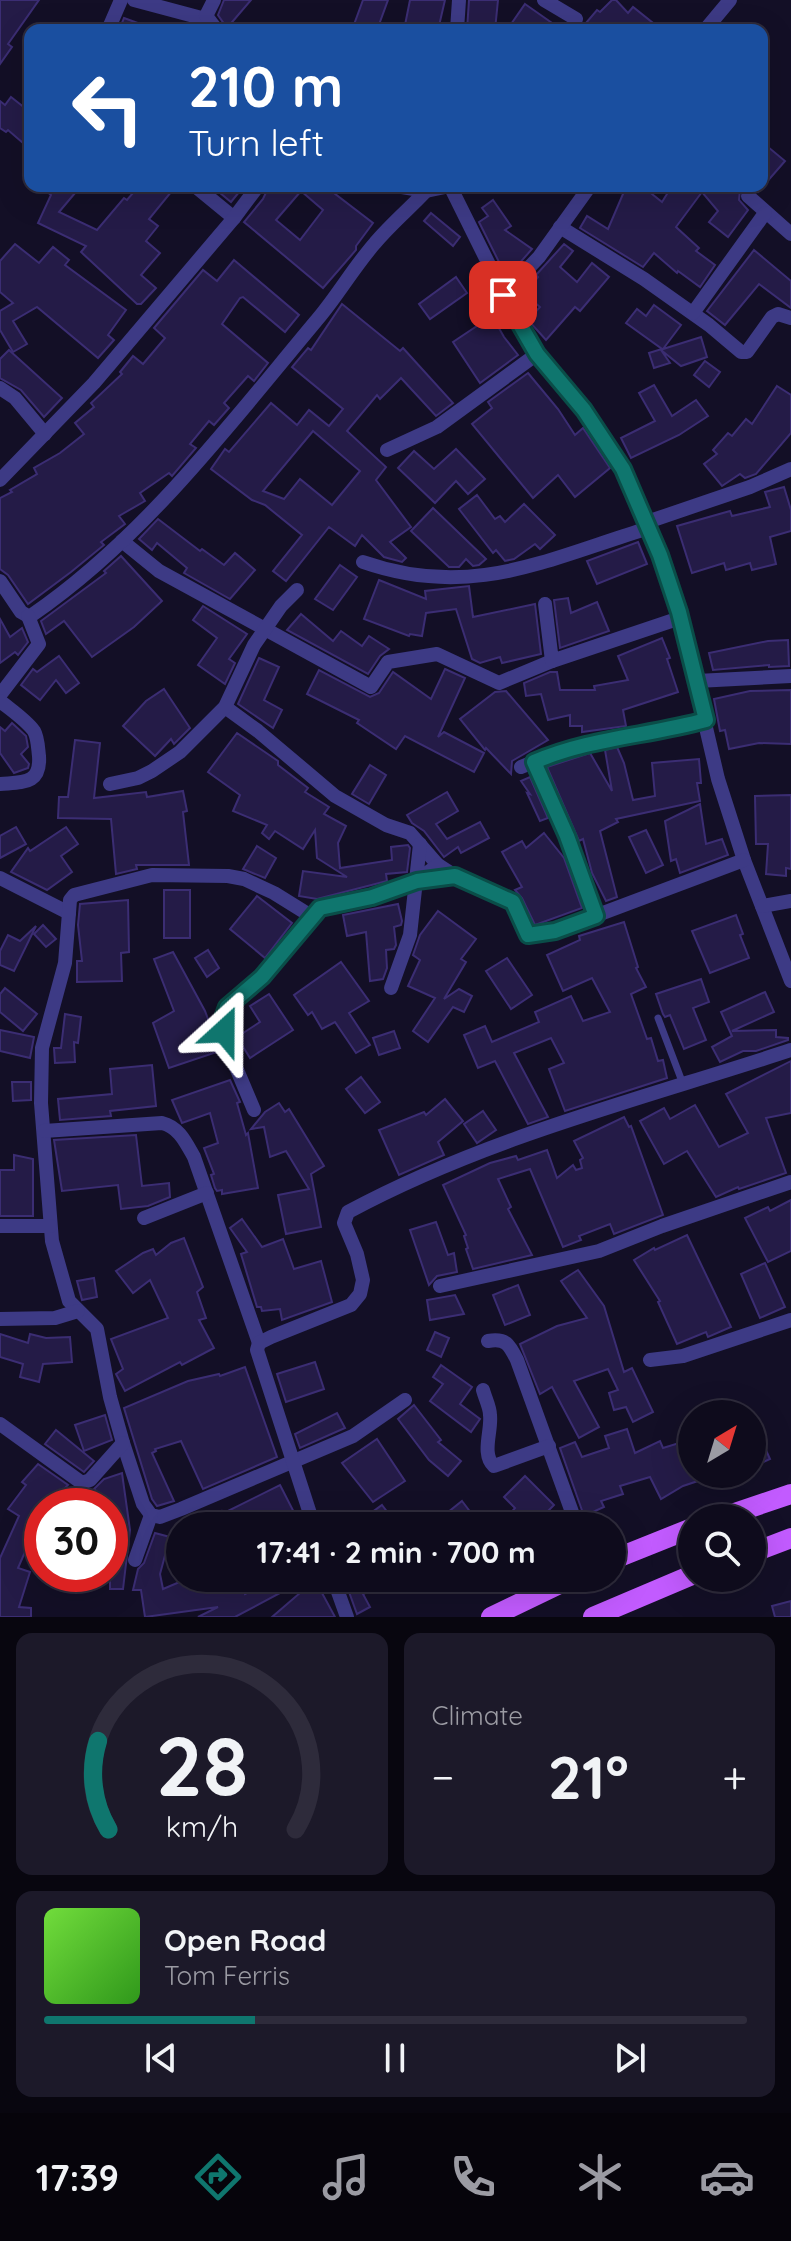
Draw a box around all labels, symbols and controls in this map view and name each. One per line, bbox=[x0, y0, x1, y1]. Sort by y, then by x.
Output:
text: 210 m bbox=[188, 51, 343, 121]
icon: left bbox=[56, 56, 160, 160]
text: Turn left bbox=[188, 120, 324, 165]
pin bbox=[469, 261, 537, 329]
icon: arrive bbox=[481, 273, 525, 317]
position arrow bbox=[182, 989, 266, 1073]
north arrow bbox=[678, 1400, 766, 1488]
map controls bbox=[678, 1400, 766, 1592]
speed limit sign: 30 bbox=[24, 1488, 128, 1592]
button: search bbox=[678, 1504, 766, 1592]
text: 17:41 · 2 min · 700 m bbox=[256, 1533, 536, 1571]
text: Climate bbox=[432, 1699, 523, 1732]
text: 28 bbox=[155, 1713, 248, 1817]
text: 21° bbox=[548, 1739, 629, 1814]
text: − bbox=[432, 1749, 454, 1804]
text: + bbox=[722, 1749, 747, 1804]
text: km/h bbox=[165, 1808, 238, 1844]
text: Open Road bbox=[164, 1921, 326, 1959]
text: Tom Ferris bbox=[164, 1959, 290, 1992]
icon: previous bbox=[139, 2036, 183, 2080]
icon: pause bbox=[373, 2036, 417, 2080]
icon: next bbox=[608, 2036, 652, 2080]
icon: directions bbox=[190, 2149, 246, 2205]
icon: music bbox=[318, 2149, 374, 2205]
icon: phone bbox=[445, 2149, 501, 2205]
icon: climate bbox=[572, 2149, 628, 2205]
icon: car bbox=[699, 2149, 755, 2205]
text: 17:39 bbox=[36, 2155, 119, 2200]

